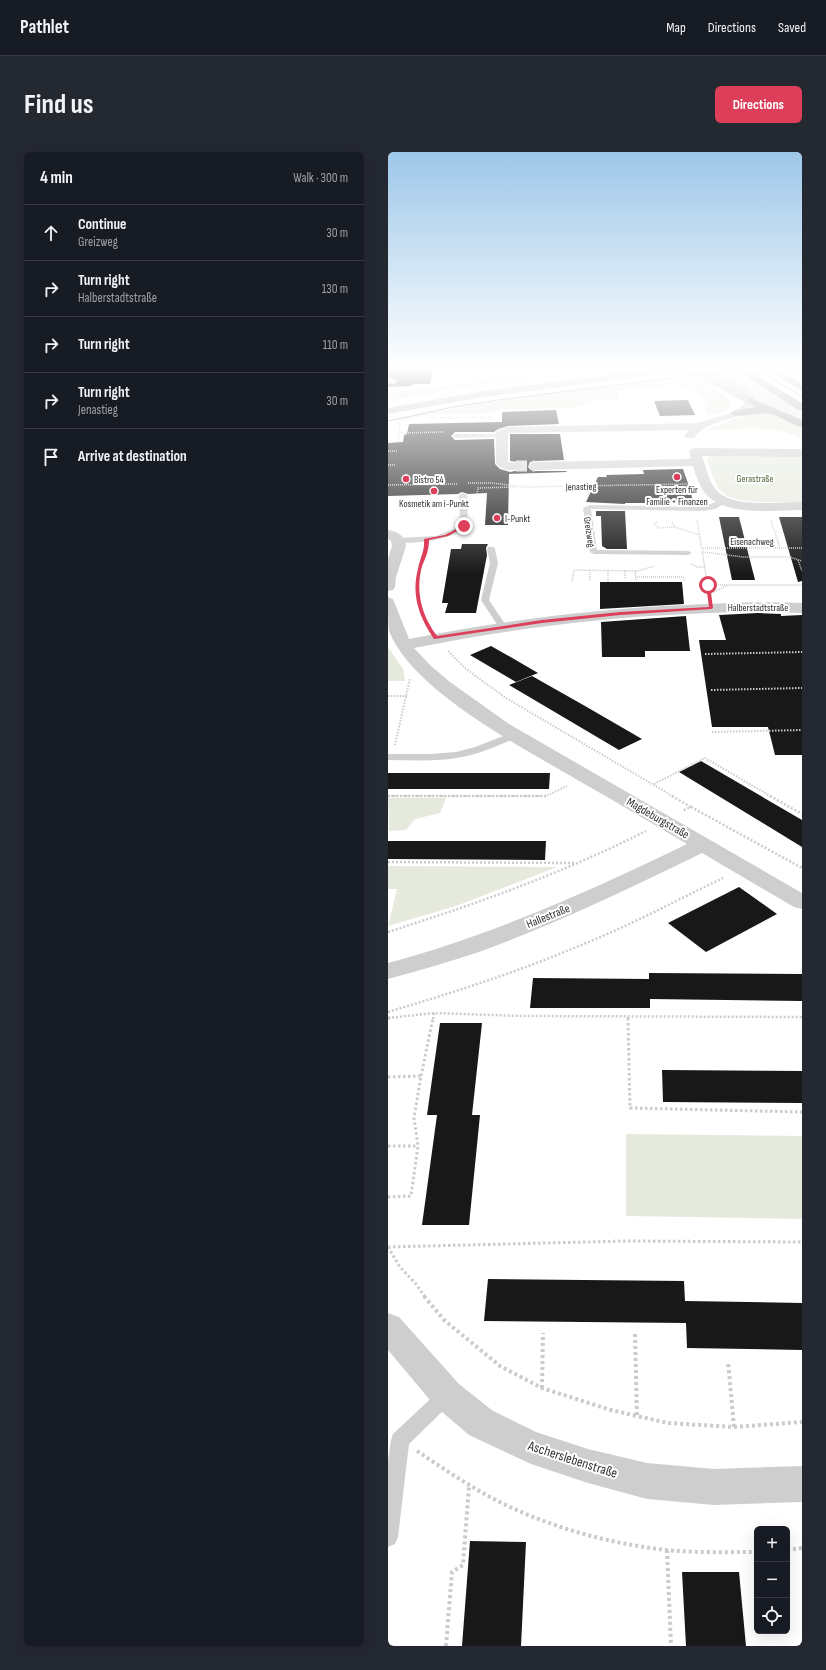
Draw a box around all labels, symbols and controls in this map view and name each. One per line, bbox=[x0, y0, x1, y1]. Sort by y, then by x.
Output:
text: Pathlet bbox=[20, 16, 69, 39]
text: Map bbox=[666, 19, 686, 36]
text: Directions bbox=[708, 19, 756, 36]
text: Saved bbox=[778, 19, 806, 36]
button: Directions bbox=[715, 86, 802, 123]
text: Find us bbox=[24, 88, 93, 121]
text: 4 min bbox=[40, 168, 73, 188]
text: Walk · 300 m bbox=[293, 170, 348, 186]
text: Continue bbox=[78, 215, 127, 234]
icon: ahead bbox=[40, 222, 62, 244]
text: 30 m bbox=[326, 225, 348, 241]
text: Greizweg bbox=[78, 234, 118, 250]
text: Turn right bbox=[78, 271, 130, 290]
icon: right bbox=[40, 278, 62, 300]
text: 130 m bbox=[322, 281, 348, 297]
text: Halberstadtstraße bbox=[78, 290, 157, 306]
icon: right bbox=[40, 334, 62, 356]
text: Turn right bbox=[78, 335, 130, 354]
text: 110 m bbox=[323, 337, 348, 353]
text: Turn right bbox=[78, 383, 130, 402]
icon: right bbox=[40, 390, 62, 412]
text: 30 m bbox=[326, 393, 348, 409]
text: Jenastieg bbox=[78, 402, 118, 418]
icon: arrive bbox=[40, 446, 62, 468]
text: Arrive at destination bbox=[78, 447, 187, 466]
marker: Experten für Familie + Finanzen bbox=[672, 472, 682, 482]
park label: Gerastraße bbox=[736, 473, 774, 485]
marker: Bistro 54 bbox=[401, 474, 411, 484]
place label: Bistro 54 bbox=[414, 474, 444, 486]
street label: Jenastieg bbox=[565, 481, 596, 493]
place label: Experten für Familie + Finanzen bbox=[646, 484, 708, 508]
marker: Kosmetik am i-Punkt bbox=[429, 486, 439, 496]
place label: Kosmetik am i-Punkt bbox=[399, 498, 469, 510]
marker: I-Punkt bbox=[492, 513, 502, 523]
place label: I-Punkt bbox=[505, 513, 530, 525]
street label: Greizweg bbox=[581, 516, 597, 548]
route end bbox=[455, 517, 473, 535]
street label: Eisenachweg bbox=[730, 536, 774, 548]
route start bbox=[699, 576, 717, 594]
street label: Halberstadtstraße bbox=[728, 602, 788, 614]
street label: Magdeburgstraße bbox=[624, 794, 692, 842]
street label: Hallestraße bbox=[524, 901, 572, 932]
street label: Ascherslebenstraße bbox=[525, 1437, 620, 1482]
map controls bbox=[754, 1526, 790, 1634]
button: + bbox=[754, 1526, 790, 1562]
button: − bbox=[754, 1562, 790, 1598]
button: locate bbox=[754, 1598, 790, 1634]

